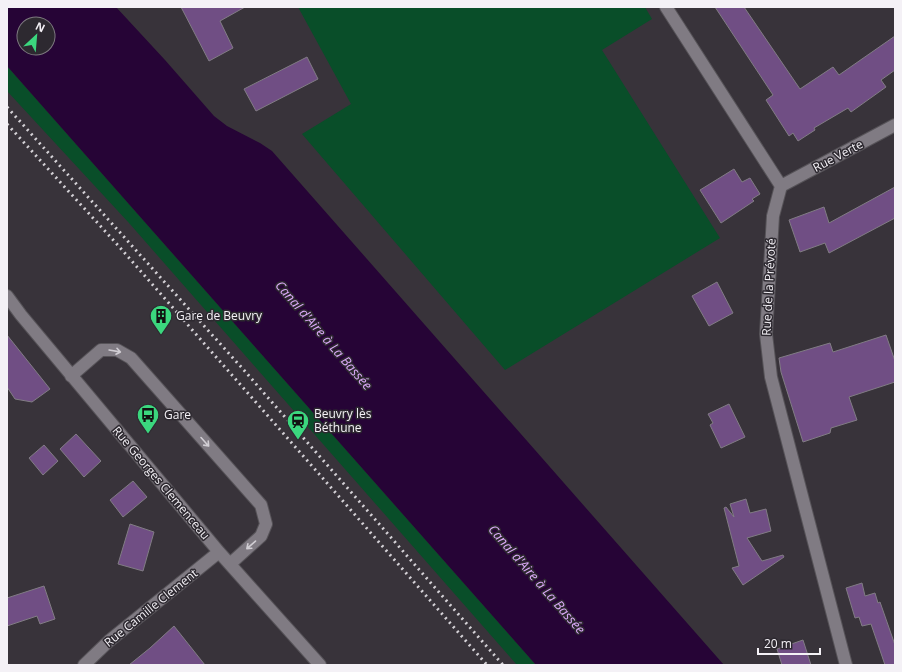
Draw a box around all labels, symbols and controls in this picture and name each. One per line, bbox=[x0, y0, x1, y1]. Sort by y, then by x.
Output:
north arrow bbox=[16, 16, 56, 56]
text: N bbox=[33, 18, 48, 35]
street label: Rue Verte bbox=[810, 135, 866, 176]
street label: Rue de la Prévoté bbox=[757, 237, 780, 336]
water label: Canal d'Aire à La Bassée bbox=[271, 277, 377, 394]
building icon: Gare de Beuvry bbox=[148, 303, 174, 336]
place label: Gare de Beuvry bbox=[176, 307, 263, 324]
one-way arrow bbox=[108, 347, 121, 355]
bus stop icon: Gare bbox=[135, 402, 161, 435]
place label: Beuvry lès Béthune bbox=[314, 405, 372, 436]
place label: Gare bbox=[164, 406, 191, 423]
station icon: Beuvry lès Béthune bbox=[285, 408, 311, 441]
street label: Rue Georges Clemenceau bbox=[109, 422, 214, 543]
one-way arrow bbox=[201, 436, 210, 447]
water label: Canal d'Aire à La Bassée bbox=[484, 521, 590, 638]
one-way arrow bbox=[246, 540, 257, 549]
street label: Rue Camille Clement bbox=[100, 565, 201, 651]
scale bar bbox=[758, 630, 820, 656]
text: 20 m bbox=[764, 635, 792, 652]

